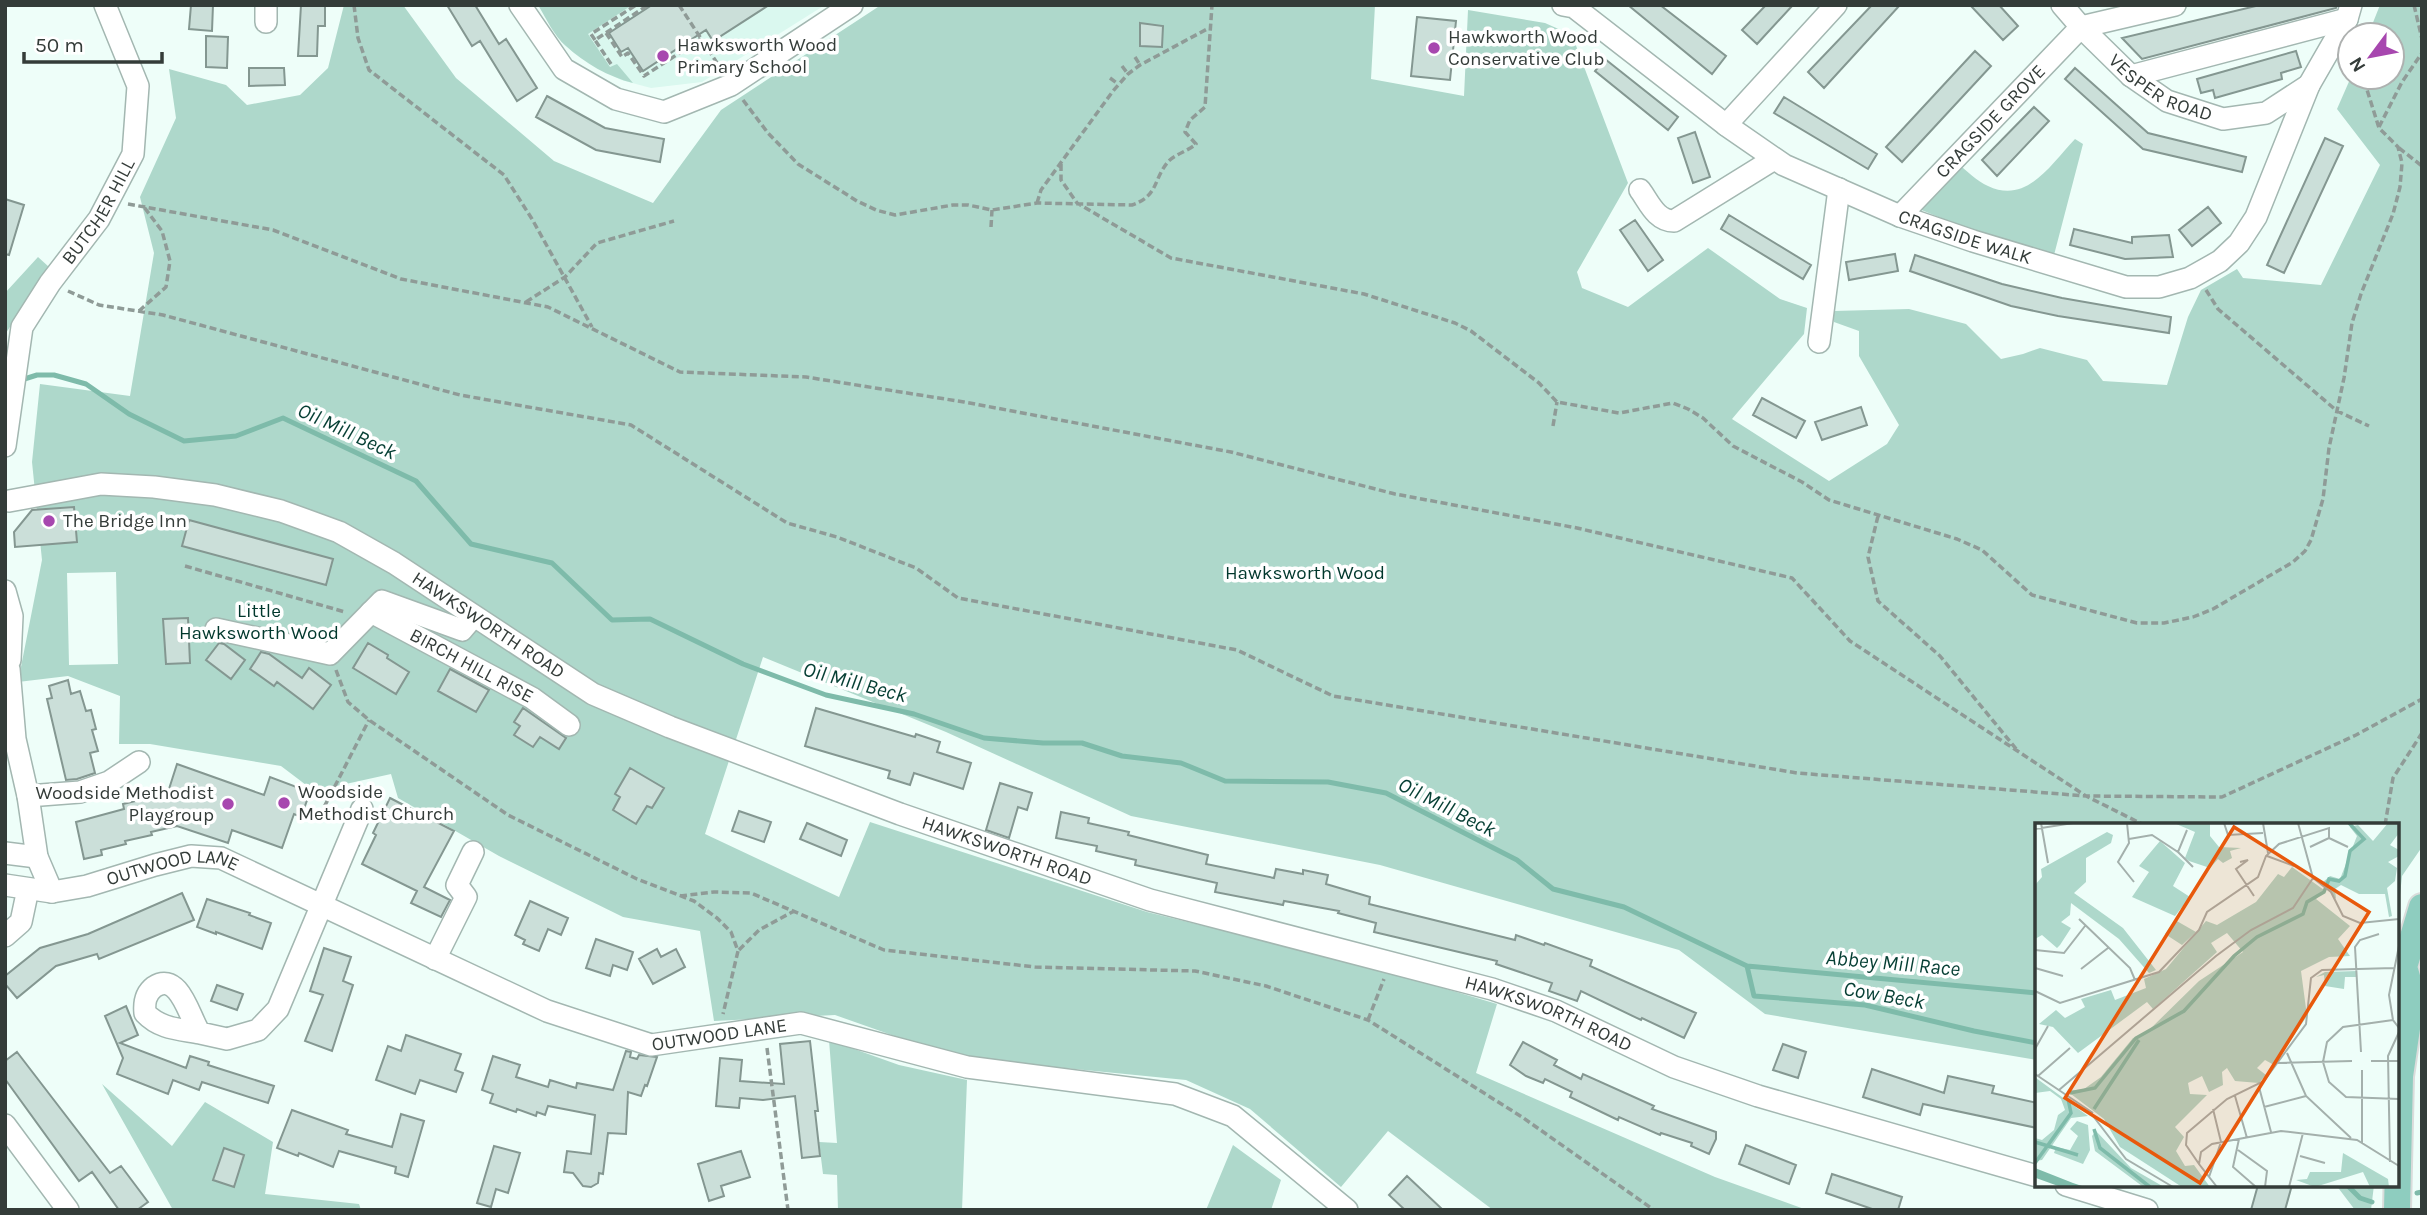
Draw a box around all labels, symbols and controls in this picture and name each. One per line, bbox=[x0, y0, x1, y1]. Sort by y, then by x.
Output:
scale bar bbox=[24, 21, 163, 65]
north arrow bbox=[2336, 21, 2406, 91]
place label: Hawkworth Wood Conservative Club bbox=[1448, 26, 1604, 70]
text: 50 m bbox=[35, 33, 84, 57]
place label: Hawksworth Wood Primary School bbox=[677, 34, 837, 78]
marker: Hawkworth Wood Conservative Club bbox=[1426, 40, 1442, 56]
marker: Hawksworth Wood Primary School bbox=[655, 48, 671, 64]
street label: VESPER ROAD bbox=[2104, 49, 2215, 126]
text: N bbox=[2344, 53, 2370, 76]
street label: CRAGSIDE GROVE bbox=[1931, 60, 2050, 183]
street label: BUTCHER HILL bbox=[57, 155, 140, 269]
street label: CRAGSIDE WALK bbox=[1895, 205, 2034, 269]
water label: Oil Mill Beck bbox=[294, 398, 401, 464]
place label: The Bridge Inn bbox=[63, 510, 187, 532]
marker: The Bridge Inn bbox=[41, 513, 57, 529]
park label: Hawksworth Wood bbox=[1225, 562, 1385, 584]
street label: HAWKSWORTH ROAD bbox=[408, 567, 569, 683]
park label: Little Hawksworth Wood bbox=[179, 600, 339, 644]
street label: BIRCH HILL RISE bbox=[406, 624, 537, 708]
water label: Oil Mill Beck bbox=[801, 657, 910, 707]
water label: Oil Mill Beck bbox=[1394, 772, 1500, 842]
place label: Woodside Methodist Church bbox=[298, 781, 454, 825]
place label: Woodside Methodist Playgroup bbox=[36, 782, 214, 826]
marker: Woodside Methodist Church bbox=[276, 795, 292, 811]
marker: Woodside Methodist Playgroup bbox=[220, 796, 236, 812]
street label: HAWKSWORTH ROAD bbox=[919, 811, 1095, 890]
inset map bbox=[2035, 823, 2399, 1187]
street label: OUTWOOD LANE bbox=[104, 845, 243, 890]
water label: Abbey Mill Race bbox=[1825, 945, 1961, 981]
street label: HAWKSWORTH ROAD bbox=[1462, 971, 1636, 1056]
water label: Cow Beck bbox=[1842, 976, 1927, 1014]
street label: OUTWOOD LANE bbox=[650, 1014, 788, 1056]

